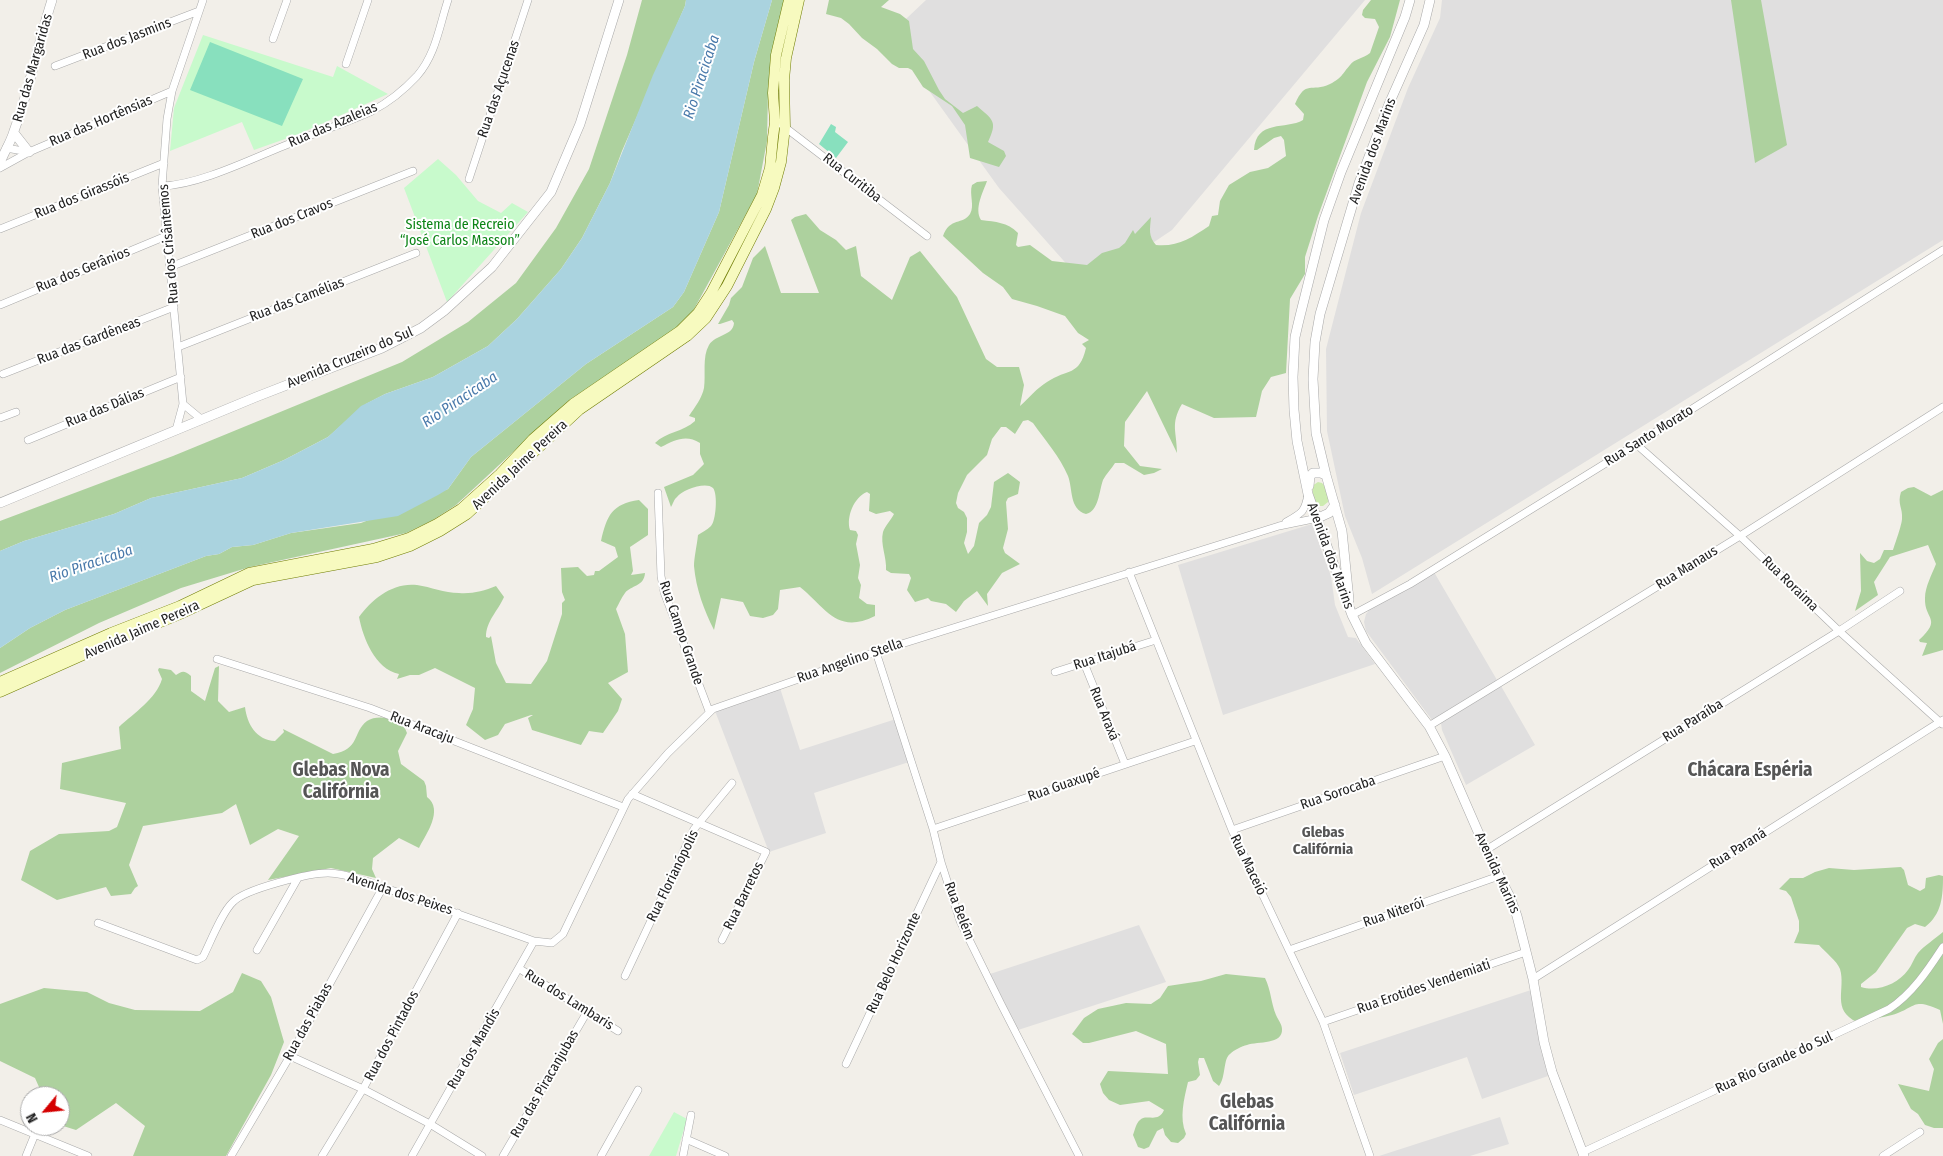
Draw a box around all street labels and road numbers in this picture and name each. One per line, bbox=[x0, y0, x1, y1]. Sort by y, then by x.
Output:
street label: Rua das Margaridas bbox=[9, 12, 57, 124]
street label: Rua dos Jasmins bbox=[80, 14, 174, 64]
street label: Rua das Açucenas bbox=[474, 38, 524, 140]
street label: Rua das Hortênsias bbox=[47, 92, 155, 150]
street label: Avenida dos Marins bbox=[1346, 96, 1400, 206]
street label: Rua das Azaleias bbox=[286, 99, 380, 151]
street label: Rua Curitiba bbox=[819, 150, 885, 206]
street label: Rua dos Girassóis bbox=[32, 169, 132, 223]
street label: Rua dos Crisântemos bbox=[155, 183, 183, 305]
street label: Rua dos Cravos bbox=[249, 195, 335, 243]
street label: Rua dos Gerânios bbox=[34, 244, 132, 296]
street label: Rua das Camélias bbox=[247, 274, 347, 326]
street label: Rua das Gardêneas bbox=[35, 314, 143, 368]
street label: Avenida Cruzeiro do Sul bbox=[284, 324, 416, 392]
street label: Rua das Dálias bbox=[63, 385, 147, 431]
street label: Rua Santo Morato bbox=[1601, 402, 1697, 470]
street label: Avenida Jaime Pereira bbox=[469, 416, 571, 514]
street label: Avenida dos Marins bbox=[1303, 501, 1357, 611]
street label: Rua Manaus bbox=[1653, 542, 1721, 594]
street label: Rua Roraima bbox=[1758, 553, 1822, 615]
street label: Rua Campo Grande bbox=[655, 579, 707, 687]
street label: Avenida Jaime Pereira bbox=[82, 597, 202, 663]
street label: Rua Angelino Stella bbox=[795, 635, 905, 687]
street label: Rua Itajubá bbox=[1071, 638, 1139, 674]
street label: Rua Araxá bbox=[1086, 685, 1122, 743]
street label: Rua Paraíba bbox=[1660, 696, 1726, 746]
street label: Rua Aracaju bbox=[388, 708, 456, 748]
street label: Rua Guaxupé bbox=[1026, 765, 1102, 805]
street label: Rua Sorocaba bbox=[1298, 772, 1378, 814]
street label: Rua Paraná bbox=[1706, 825, 1770, 873]
street label: Rua Florianópolis bbox=[644, 827, 702, 925]
street label: Avenida Marins bbox=[1471, 830, 1523, 916]
street label: Rua Maceió bbox=[1226, 832, 1270, 898]
street label: Rua Barretos bbox=[720, 859, 768, 933]
street label: Avenida dos Peixes bbox=[345, 869, 455, 919]
street label: Rua Belém bbox=[940, 880, 978, 942]
street label: Rua Niterói bbox=[1361, 895, 1427, 931]
street label: Rua Belo Horizonte bbox=[863, 910, 925, 1016]
street label: Rua Erotides Vendemiati bbox=[1355, 956, 1493, 1018]
street label: Rua dos Lambaris bbox=[521, 966, 617, 1034]
street label: Rua das Piabas bbox=[280, 980, 336, 1064]
street label: Rua dos Pintados bbox=[361, 988, 423, 1084]
street label: Rua dos Mandis bbox=[444, 1006, 504, 1092]
street label: Rua das Piracanjubas bbox=[507, 1027, 583, 1141]
street label: Rua Rio Grande do Sul bbox=[1713, 1028, 1835, 1098]

